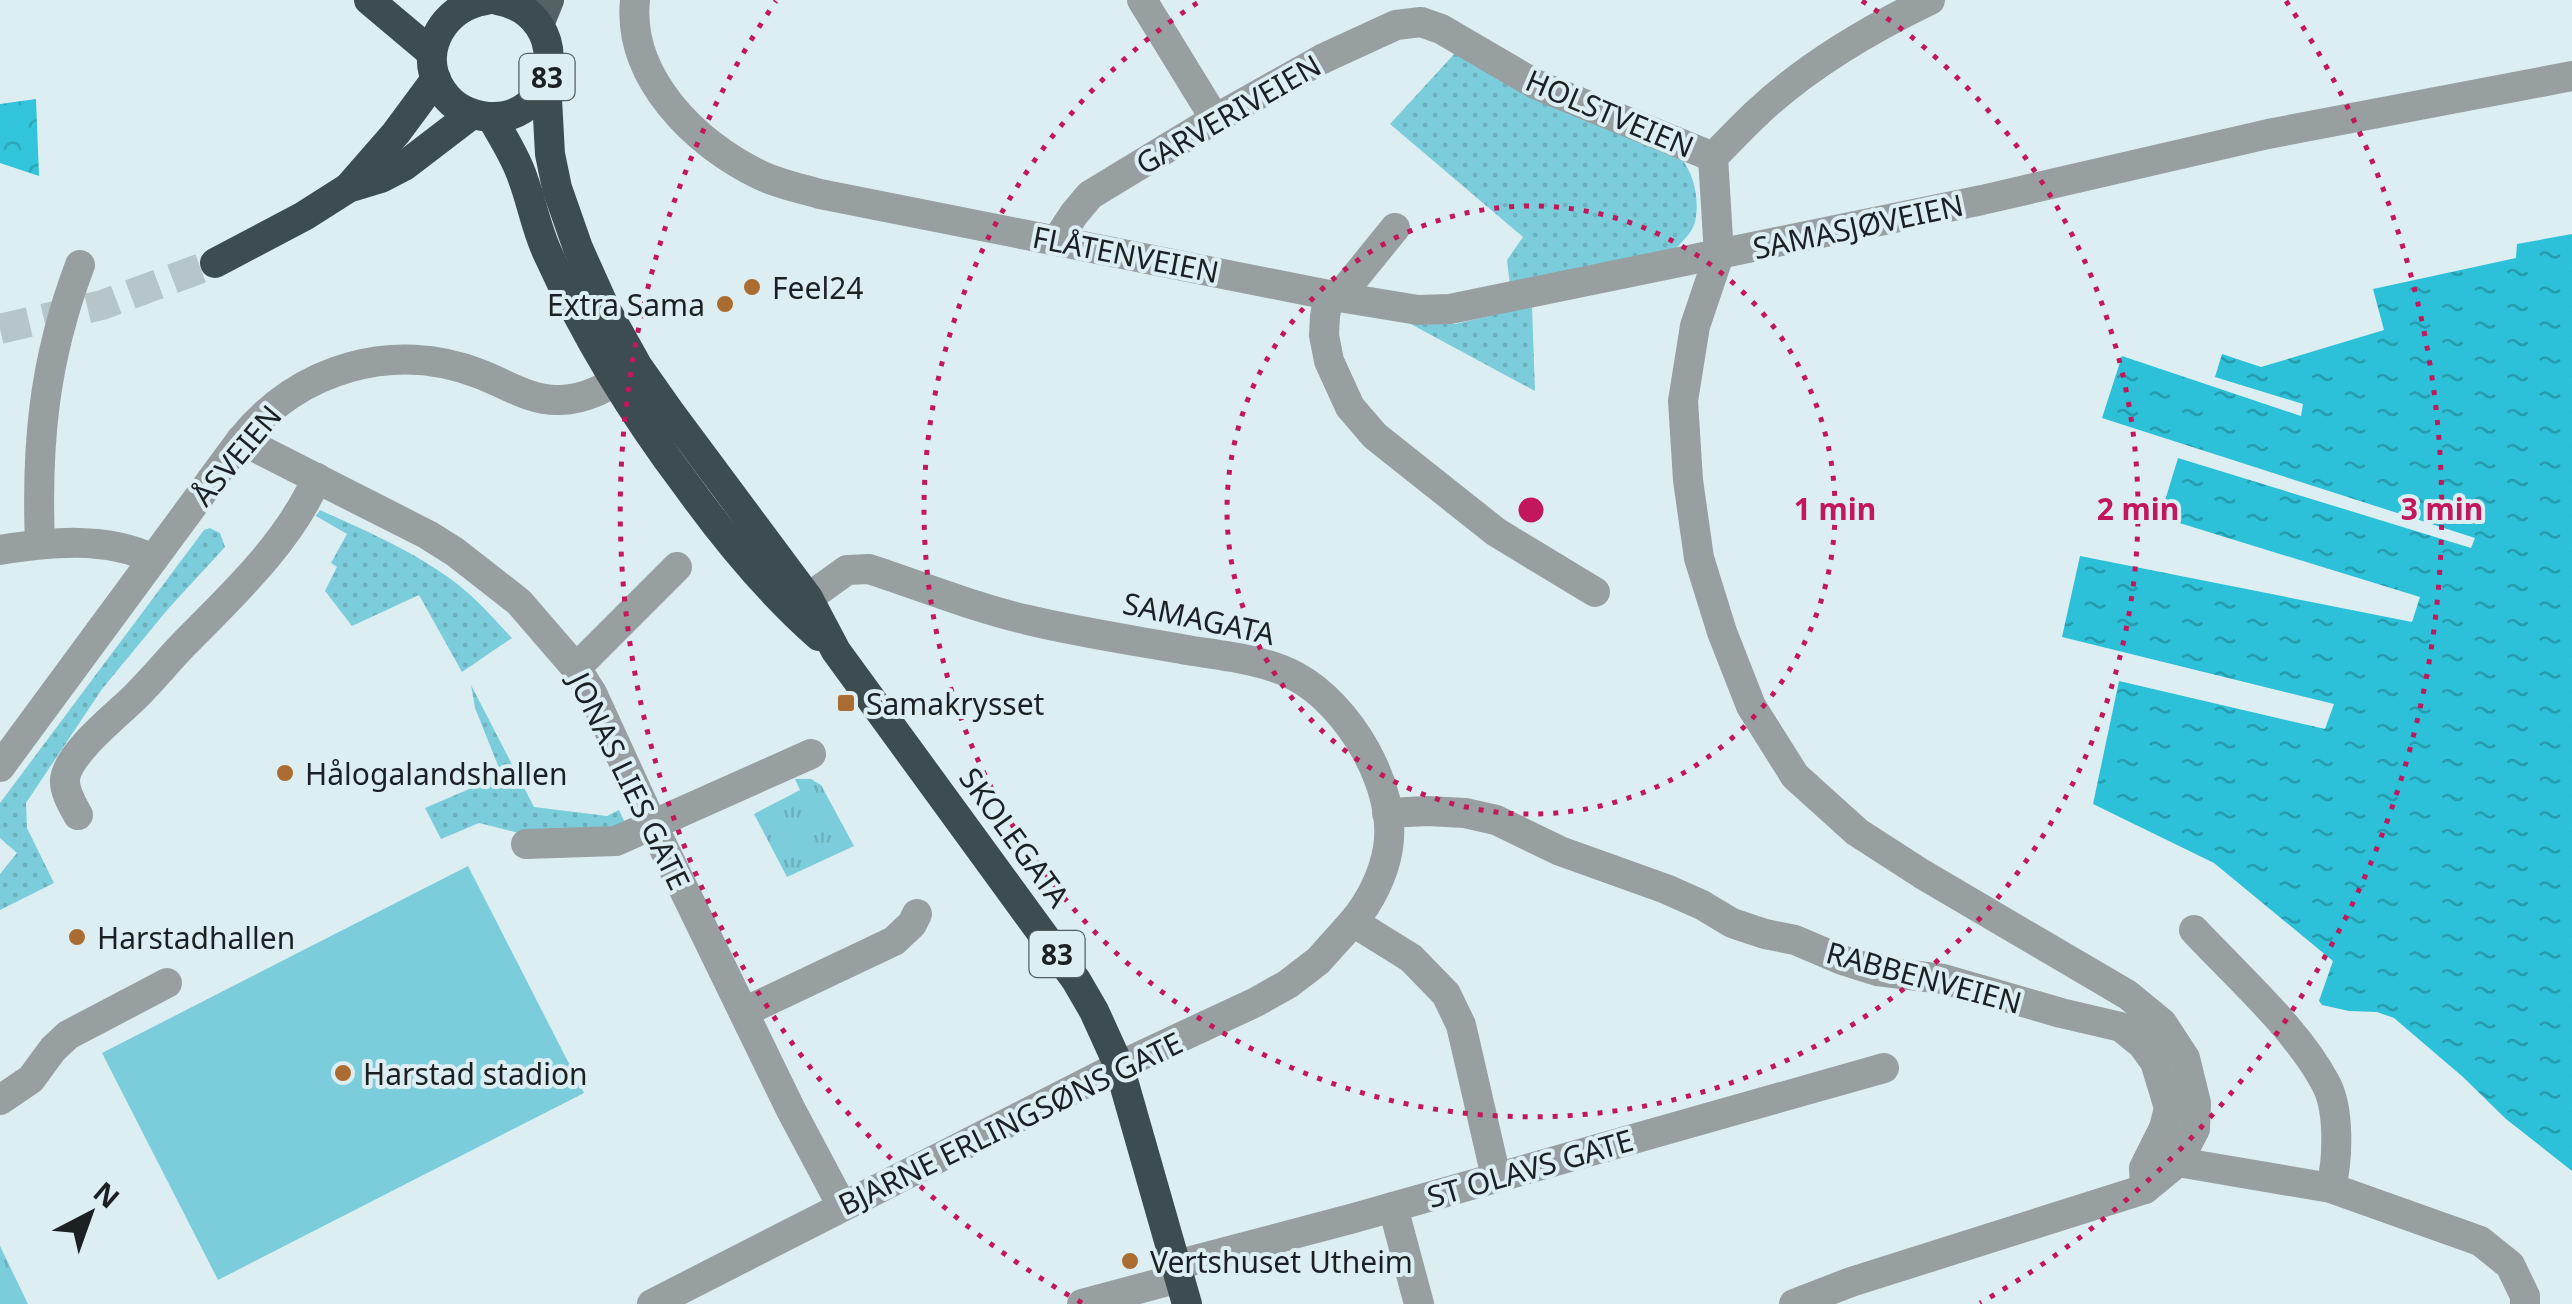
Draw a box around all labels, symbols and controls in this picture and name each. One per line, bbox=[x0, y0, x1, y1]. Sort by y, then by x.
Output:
street label: GARVERIVEIEN bbox=[1128, 44, 1328, 184]
road number: 83 bbox=[520, 54, 574, 100]
street label: HOLSTVEIEN bbox=[1520, 59, 1700, 167]
street label: SAMASJØVEIEN bbox=[1749, 184, 1967, 268]
street label: FLÅTENVEIEN bbox=[1029, 216, 1223, 292]
place label: Feel24 bbox=[772, 267, 863, 308]
marker: Feel24 bbox=[741, 276, 763, 298]
place label: Extra Sama bbox=[547, 284, 705, 325]
marker: Extra Sama bbox=[714, 293, 736, 315]
street label: ÅSVEIEN bbox=[182, 396, 290, 514]
text: 1 min bbox=[1794, 488, 1876, 529]
text: 2 min bbox=[2097, 488, 2179, 529]
text: 3 min bbox=[2401, 488, 2483, 529]
centre of rings bbox=[1513, 492, 1549, 528]
street label: SAMAGATA bbox=[1119, 582, 1279, 654]
street label: JONAS LIES GATE bbox=[558, 663, 700, 896]
place label: Samakrysset bbox=[866, 683, 1045, 724]
marker: Samakrysset bbox=[835, 692, 857, 714]
place label: Hålogalandshallen bbox=[305, 753, 567, 794]
street label: SKOLEGATA bbox=[951, 759, 1080, 916]
marker: Hålogalandshallen bbox=[274, 762, 296, 784]
place label: Harstadhallen bbox=[97, 917, 295, 958]
marker: Harstadhallen bbox=[66, 926, 88, 948]
road number: 83 bbox=[1030, 931, 1084, 977]
street label: RABBENVEIEN bbox=[1822, 931, 2026, 1023]
street label: BJARNE ERLINGSØNS GATE bbox=[831, 1022, 1189, 1224]
place label: Harstad stadion bbox=[363, 1053, 588, 1094]
marker: Harstad stadion bbox=[332, 1062, 354, 1084]
street label: ST OLAVS GATE bbox=[1422, 1119, 1638, 1217]
north arrow bbox=[40, 1164, 140, 1264]
text: N bbox=[86, 1173, 128, 1216]
place label: Vertshuset Utheim bbox=[1150, 1241, 1413, 1282]
marker: Vertshuset Utheim bbox=[1119, 1250, 1141, 1272]

